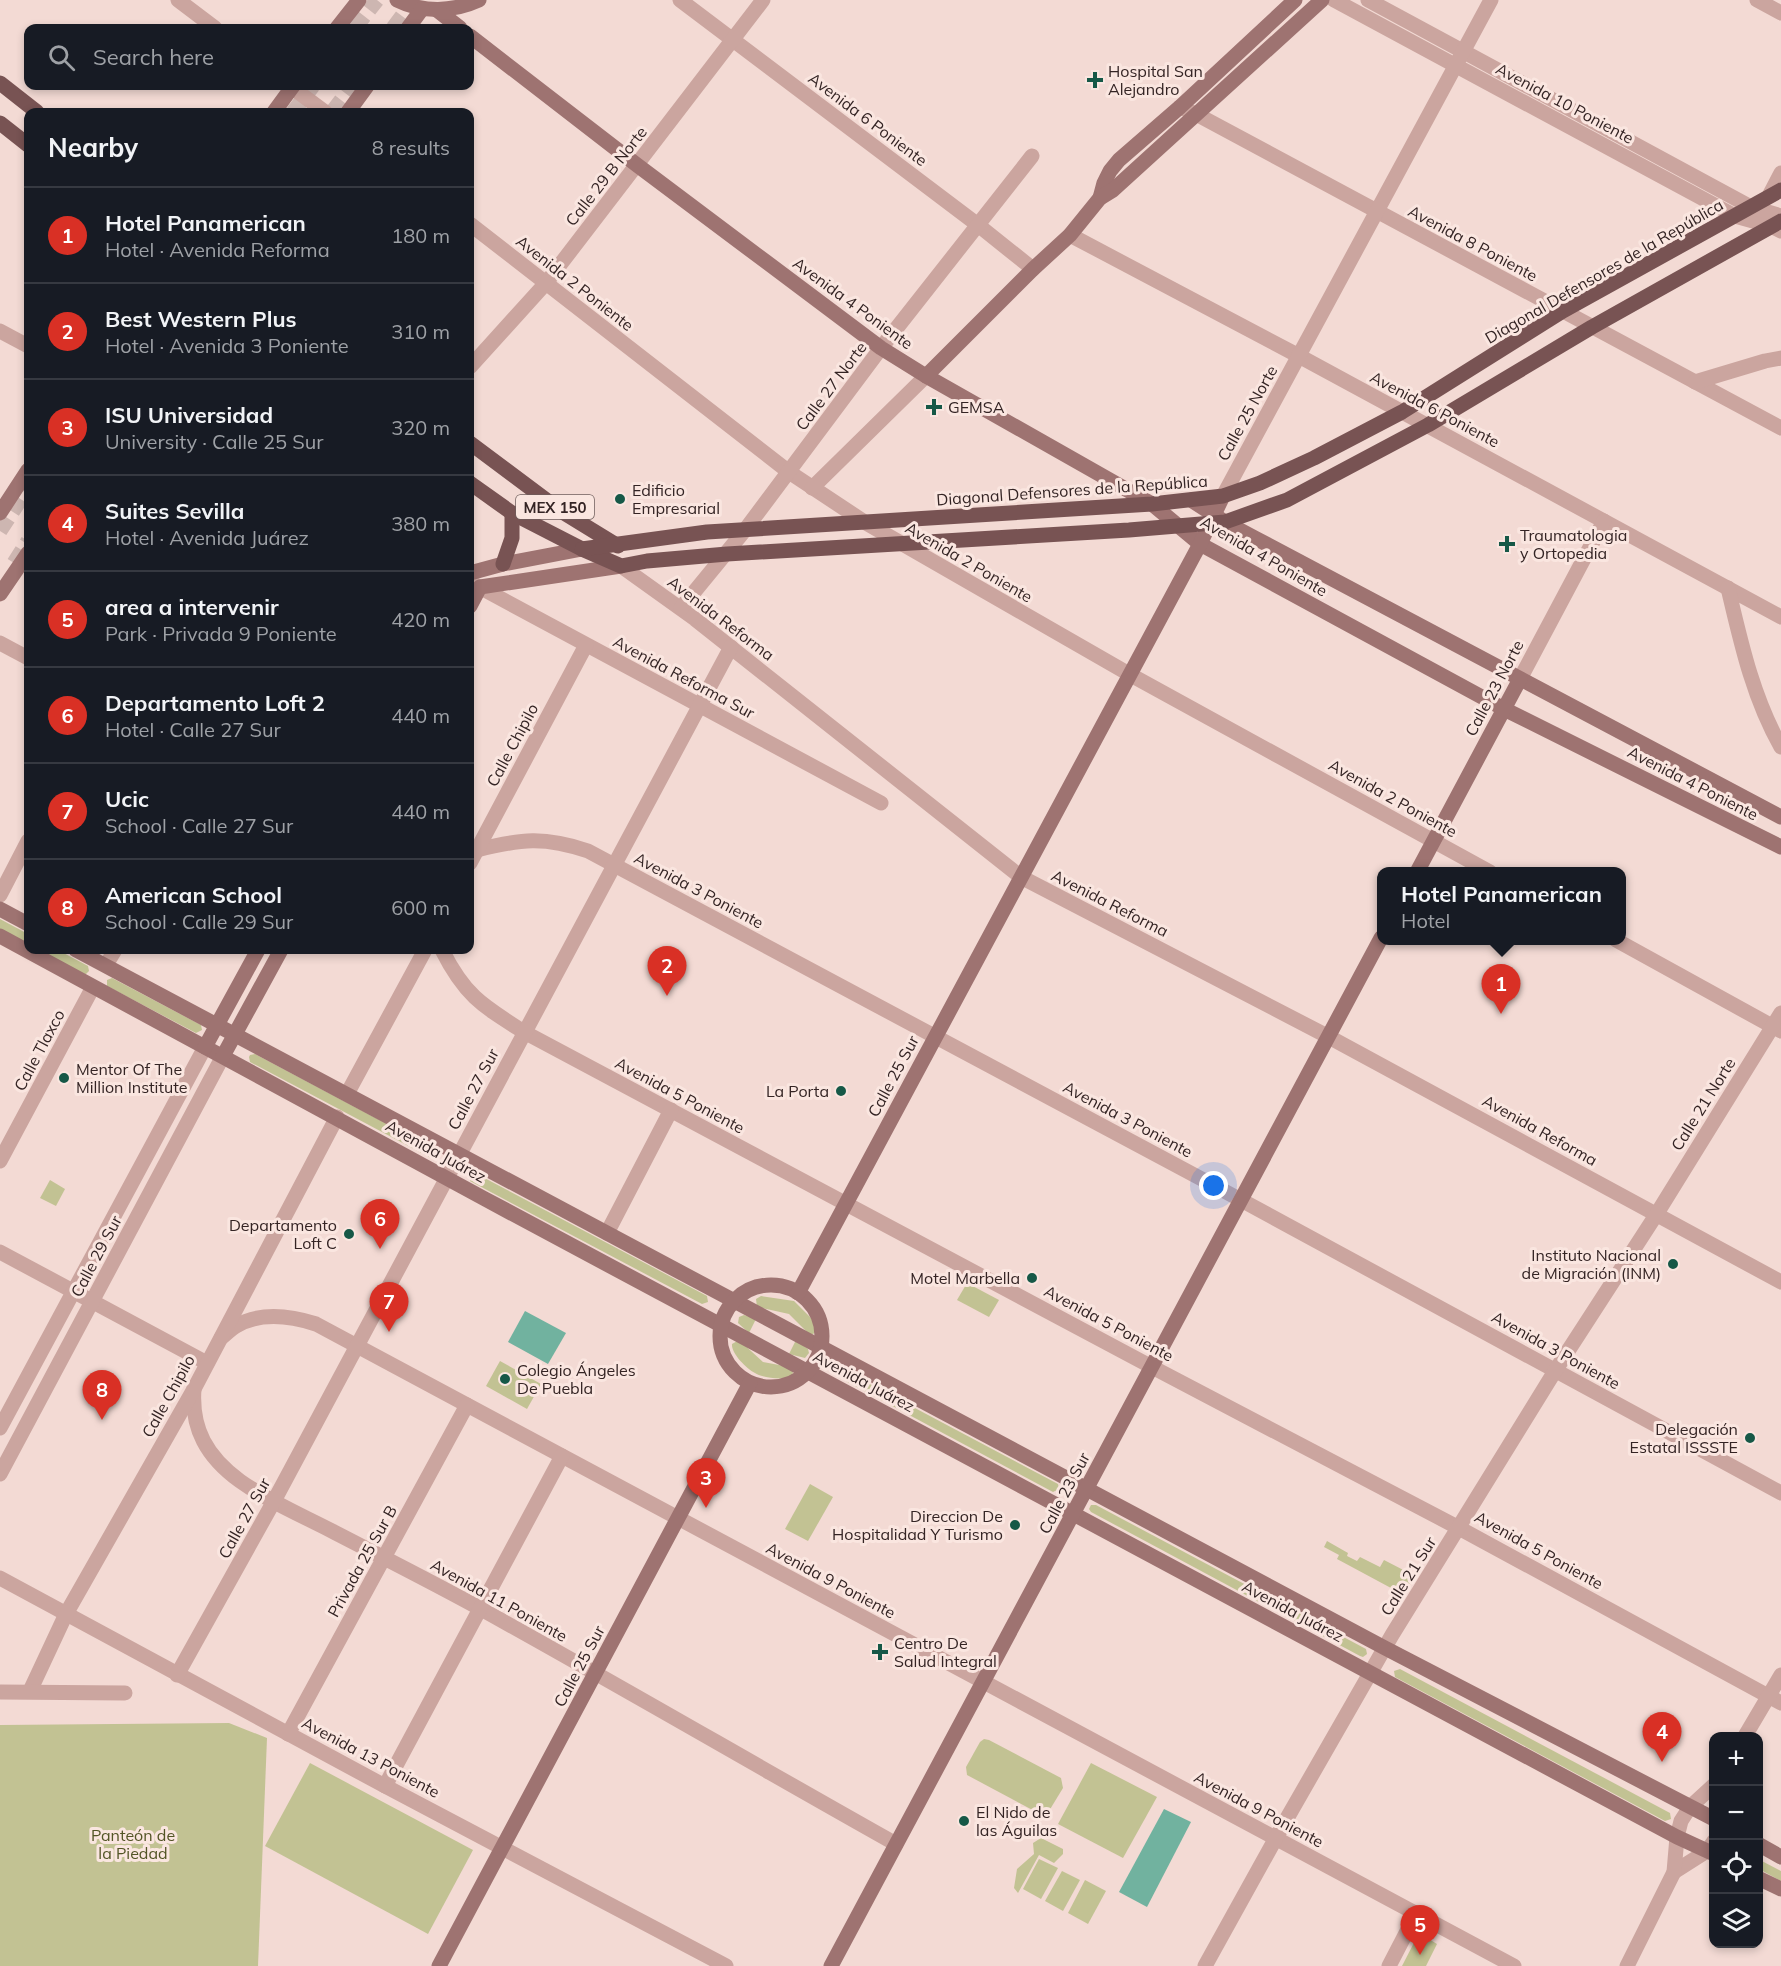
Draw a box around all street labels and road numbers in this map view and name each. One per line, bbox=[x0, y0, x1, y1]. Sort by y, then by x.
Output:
street label: Avenida 10 Poniente bbox=[1493, 58, 1637, 148]
street label: Avenida 6 Poniente bbox=[805, 68, 931, 170]
street label: Calle 29 B Norte bbox=[561, 122, 651, 230]
street label: Diagonal Defensores de la República bbox=[1481, 194, 1727, 348]
street label: Avenida 8 Poniente bbox=[1405, 200, 1541, 286]
street label: Avenida 2 Poniente bbox=[512, 231, 638, 335]
street label: Avenida 4 Poniente bbox=[789, 253, 917, 353]
street label: Calle 27 Norte bbox=[791, 338, 871, 434]
street label: Calle 25 Norte bbox=[1213, 362, 1281, 464]
street label: Avenida 6 Poniente bbox=[1367, 366, 1503, 452]
street label: Diagonal Defensores de la República bbox=[936, 471, 1208, 509]
road number: MEX 150 bbox=[516, 495, 594, 519]
street label: Avenida 4 Poniente bbox=[1197, 511, 1331, 601]
street label: Avenida 2 Poniente bbox=[902, 517, 1036, 607]
street label: Avenida Reforma bbox=[664, 571, 778, 665]
street label: Avenida Reforma Sur bbox=[610, 631, 758, 723]
street label: Calle 23 Norte bbox=[1460, 637, 1528, 739]
street label: Calle Chipilo bbox=[482, 700, 542, 790]
street label: Avenida 4 Poniente bbox=[1625, 742, 1761, 824]
street label: Avenida 2 Poniente bbox=[1325, 754, 1461, 842]
street label: Avenida 3 Poniente bbox=[631, 847, 767, 933]
street label: Avenida Reforma bbox=[1048, 865, 1172, 941]
street label: Calle Tlaxco bbox=[9, 1006, 69, 1094]
street label: Calle 25 Sur bbox=[863, 1032, 923, 1120]
street label: Calle 27 Sur bbox=[443, 1045, 503, 1133]
street label: Avenida 5 Poniente bbox=[612, 1052, 748, 1138]
street label: Calle 21 Norte bbox=[1667, 1054, 1739, 1154]
street label: Avenida 3 Poniente bbox=[1060, 1076, 1196, 1162]
street label: Avenida Reforma bbox=[1479, 1090, 1601, 1170]
street label: Avenida Juárez bbox=[382, 1115, 490, 1187]
street label: Calle 29 Sur bbox=[66, 1212, 126, 1300]
street label: Avenida 5 Poniente bbox=[1041, 1280, 1177, 1366]
street label: Avenida 3 Poniente bbox=[1488, 1306, 1624, 1394]
street label: Avenida Juárez bbox=[810, 1346, 918, 1416]
street label: Calle Chipilo bbox=[137, 1351, 199, 1441]
street label: Calle 23 Sur bbox=[1034, 1449, 1094, 1537]
street label: Calle 27 Sur bbox=[214, 1474, 274, 1562]
street label: Privada 25 Sur B bbox=[323, 1502, 401, 1620]
street label: Avenida 5 Poniente bbox=[1471, 1506, 1607, 1594]
street label: Calle 21 Sur bbox=[1376, 1533, 1440, 1619]
street label: Avenida 9 Poniente bbox=[763, 1537, 899, 1623]
street label: Avenida 11 Poniente bbox=[427, 1554, 571, 1646]
street label: Avenida Juárez bbox=[1239, 1576, 1347, 1646]
street label: Calle 25 Sur bbox=[549, 1622, 609, 1710]
street label: Avenida 13 Poniente bbox=[299, 1712, 443, 1802]
street label: Avenida 9 Poniente bbox=[1191, 1766, 1327, 1852]

